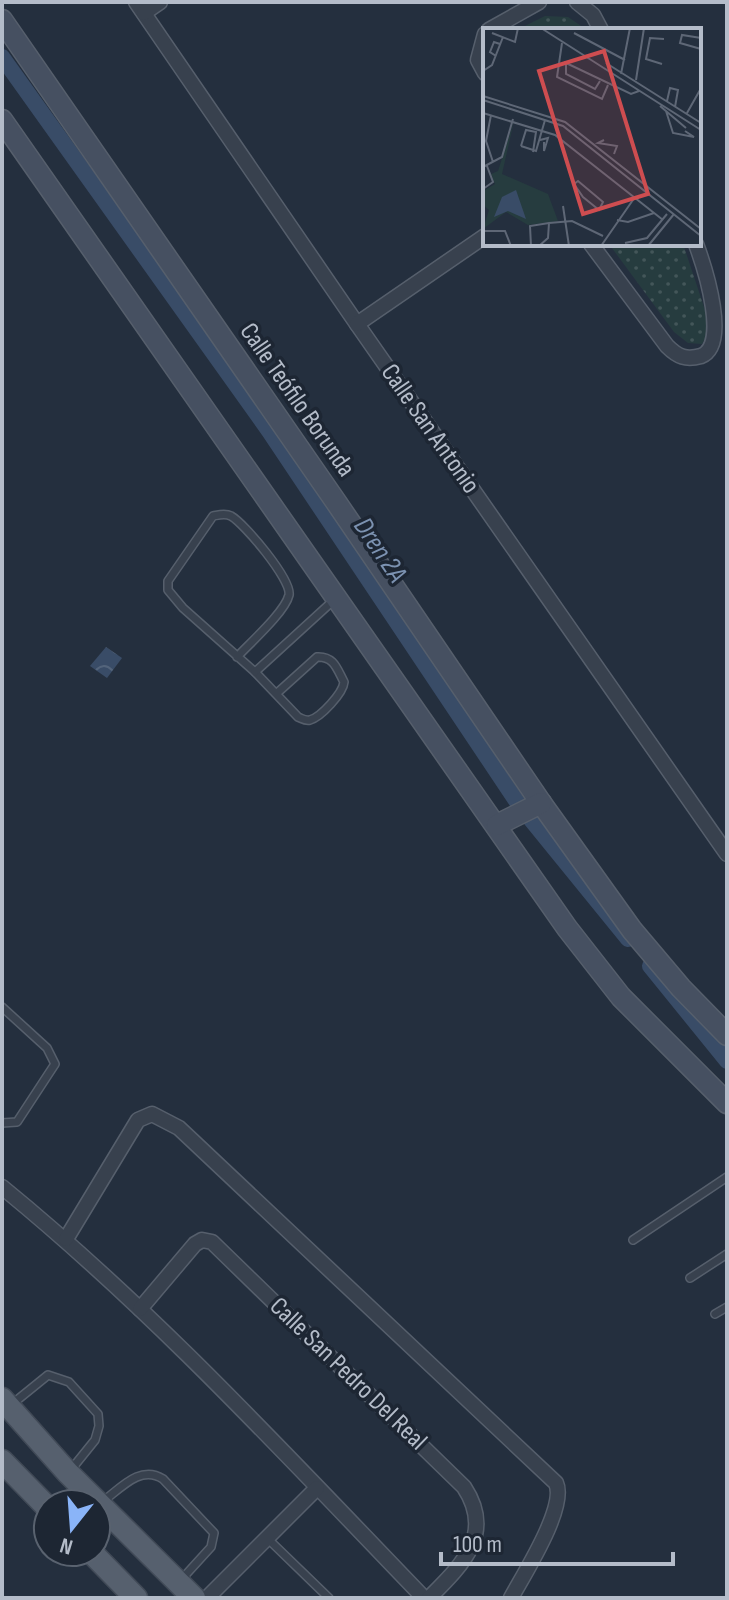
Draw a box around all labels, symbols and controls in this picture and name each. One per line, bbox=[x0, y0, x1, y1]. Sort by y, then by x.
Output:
inset map bbox=[483, 28, 701, 246]
street label: Calle Teófilo Borunda bbox=[233, 317, 361, 483]
street label: Calle San Antonio bbox=[374, 358, 486, 500]
water label: Dren 2A bbox=[346, 511, 414, 589]
street label: Calle San Pedro Del Real bbox=[263, 1291, 433, 1457]
north arrow bbox=[32, 1488, 112, 1568]
scale bar bbox=[441, 1516, 673, 1566]
text: 100 m bbox=[453, 1530, 502, 1559]
text: N bbox=[57, 1531, 76, 1560]

